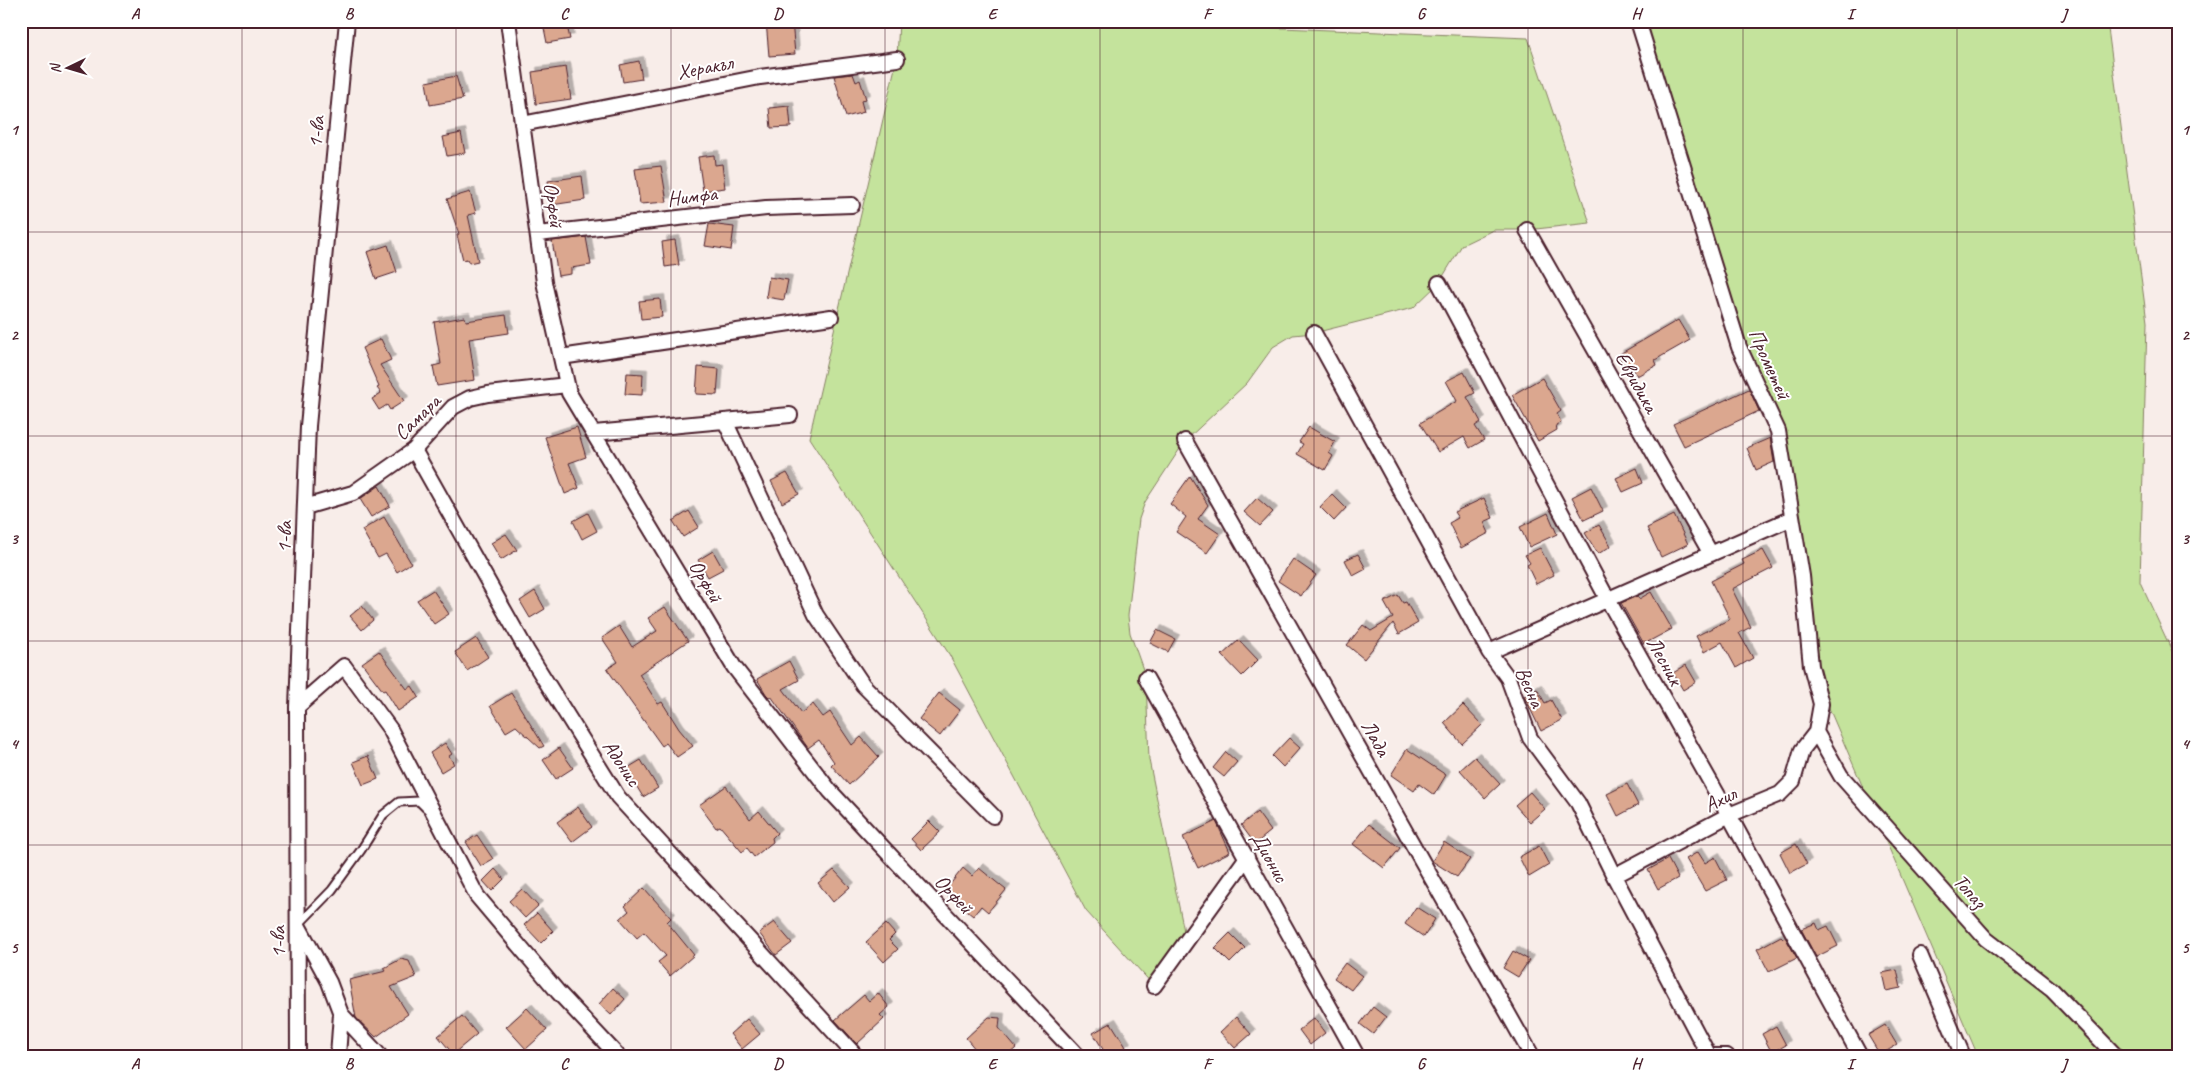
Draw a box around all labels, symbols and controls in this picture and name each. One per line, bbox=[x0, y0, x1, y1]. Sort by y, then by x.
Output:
text: A bbox=[131, 4, 141, 24]
text: B bbox=[345, 4, 355, 24]
text: C bbox=[560, 4, 570, 24]
text: D bbox=[773, 4, 784, 24]
text: E bbox=[988, 4, 999, 24]
text: F bbox=[1203, 4, 1214, 24]
text: G bbox=[1417, 4, 1427, 24]
text: H bbox=[1631, 4, 1643, 24]
text: I bbox=[1847, 4, 1857, 24]
text: J bbox=[2060, 4, 2069, 24]
north arrow bbox=[42, 42, 92, 92]
street label: Херакъл bbox=[675, 49, 737, 85]
text: N bbox=[46, 62, 64, 74]
street label: 1-ва bbox=[302, 113, 330, 149]
text: 1 bbox=[10, 120, 19, 140]
text: 1 bbox=[2181, 120, 2190, 140]
street label: Нимфа bbox=[666, 180, 720, 212]
street label: Орфей bbox=[538, 181, 570, 230]
text: 2 bbox=[10, 325, 19, 345]
street label: Прометей bbox=[1743, 325, 1798, 404]
text: 2 bbox=[2181, 325, 2190, 345]
street label: Евридика bbox=[1610, 347, 1666, 419]
street label: Самара bbox=[388, 387, 448, 446]
street label: 1-ва bbox=[270, 519, 298, 553]
text: 3 bbox=[10, 529, 19, 549]
text: 3 bbox=[2181, 529, 2190, 549]
street label: Орфей bbox=[683, 555, 729, 608]
street label: Лесник bbox=[1641, 632, 1690, 691]
street label: Весна bbox=[1510, 663, 1551, 713]
street label: Лада bbox=[1355, 715, 1397, 762]
text: 4 bbox=[10, 734, 19, 754]
text: 4 bbox=[2181, 734, 2190, 754]
street label: Адонис bbox=[597, 735, 648, 792]
street label: Ахил bbox=[1700, 779, 1742, 818]
street label: Дионис bbox=[1246, 827, 1295, 888]
street label: Топаз bbox=[1948, 868, 1993, 915]
street label: Орфей bbox=[929, 869, 980, 920]
street label: 1-ва bbox=[265, 924, 291, 958]
text: 5 bbox=[11, 938, 20, 958]
text: 5 bbox=[2182, 938, 2191, 958]
text: A bbox=[131, 1054, 141, 1074]
text: B bbox=[345, 1054, 355, 1074]
text: C bbox=[560, 1054, 570, 1074]
text: D bbox=[773, 1054, 784, 1074]
text: E bbox=[988, 1054, 999, 1074]
text: F bbox=[1203, 1054, 1214, 1074]
text: G bbox=[1417, 1054, 1427, 1074]
text: H bbox=[1631, 1054, 1643, 1074]
text: I bbox=[1847, 1054, 1857, 1074]
text: J bbox=[2060, 1054, 2069, 1074]

